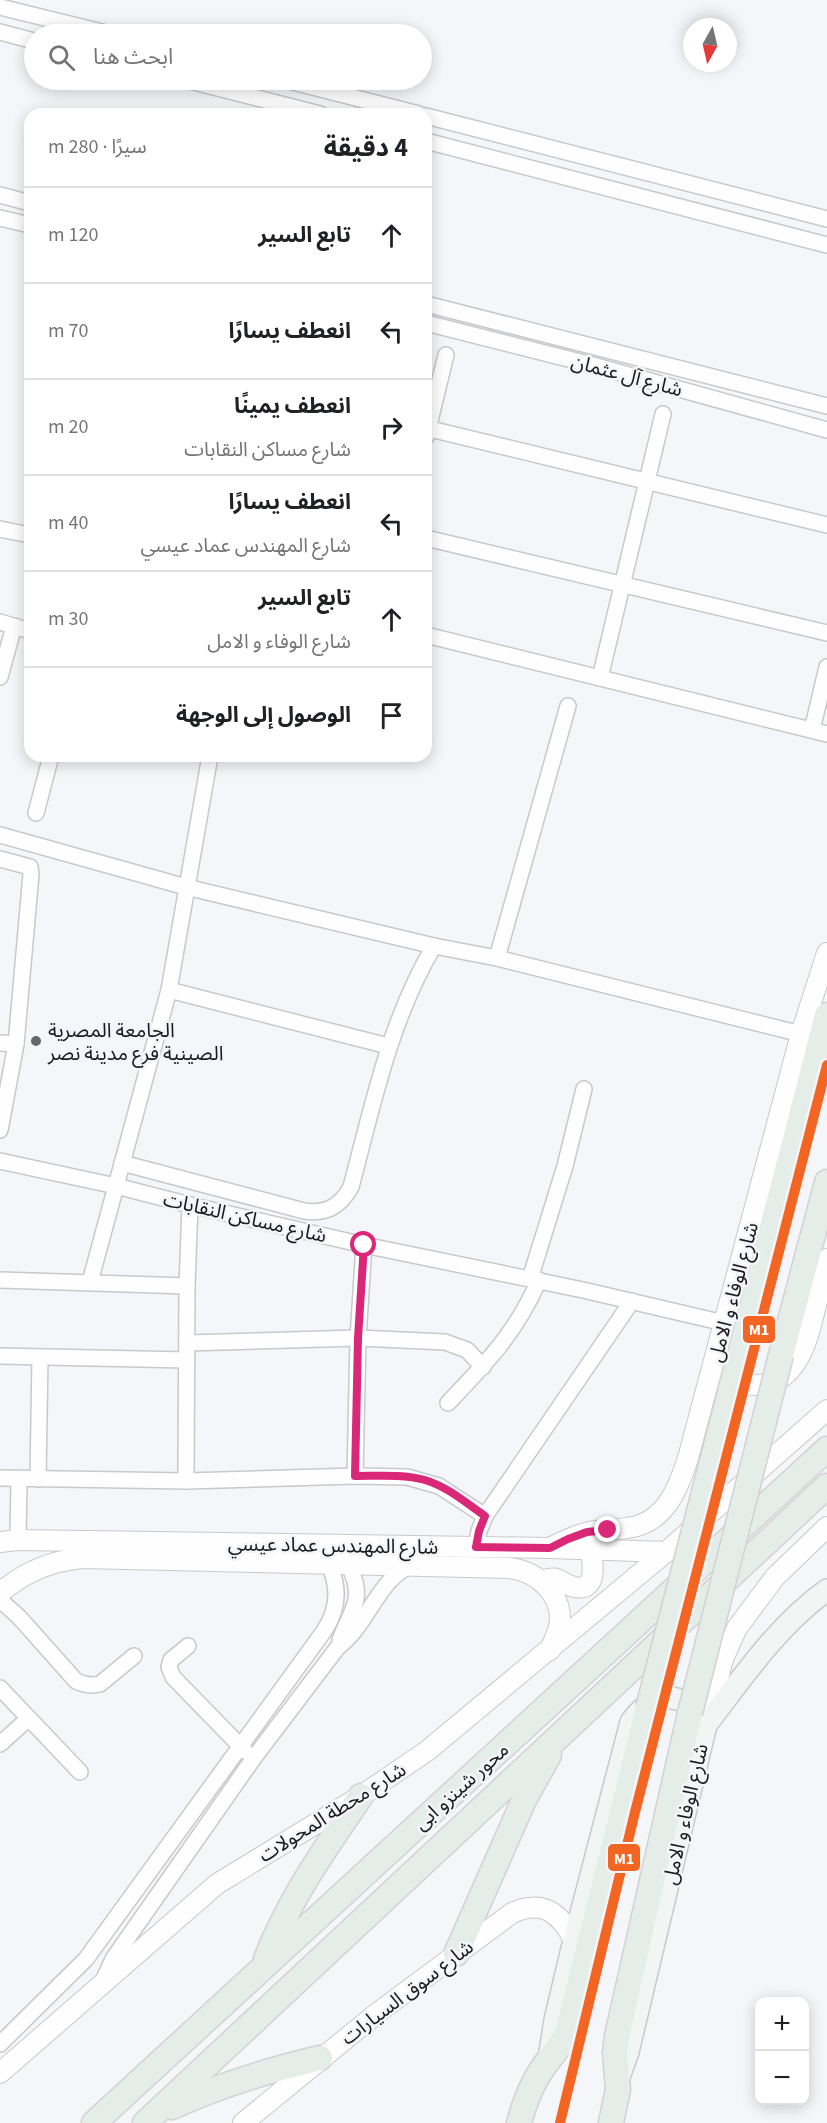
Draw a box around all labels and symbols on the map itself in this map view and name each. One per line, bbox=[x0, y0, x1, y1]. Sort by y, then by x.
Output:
north arrow bbox=[683, 18, 737, 72]
street label: شارع آل عثمان bbox=[568, 348, 686, 404]
place label: الجامعة المصرية الصينية فرع مدينة نصر bbox=[47, 1017, 223, 1068]
marker: الجامعة المصرية الصينية فرع مدينة نصر bbox=[29, 1034, 43, 1048]
street label: شارع مساكن النقابات bbox=[160, 1186, 329, 1250]
street label: شارع الوفاء و الامل bbox=[702, 1219, 766, 1365]
route start bbox=[350, 1231, 376, 1257]
line badge: M1 bbox=[742, 1315, 776, 1344]
text: M1 bbox=[749, 1319, 769, 1341]
route end bbox=[594, 1516, 620, 1542]
street label: شارع المهندس عماد عيسي bbox=[227, 1530, 438, 1562]
street label: محور شينزو ابى bbox=[408, 1736, 516, 1837]
street label: شارع الوفاء و الامل bbox=[656, 1741, 716, 1887]
street label: شارع محطة المحولات bbox=[253, 1756, 412, 1870]
line badge: M1 bbox=[607, 1843, 641, 1872]
text: M1 bbox=[614, 1848, 634, 1870]
street label: شارع سوق السيارات bbox=[336, 1934, 480, 2052]

